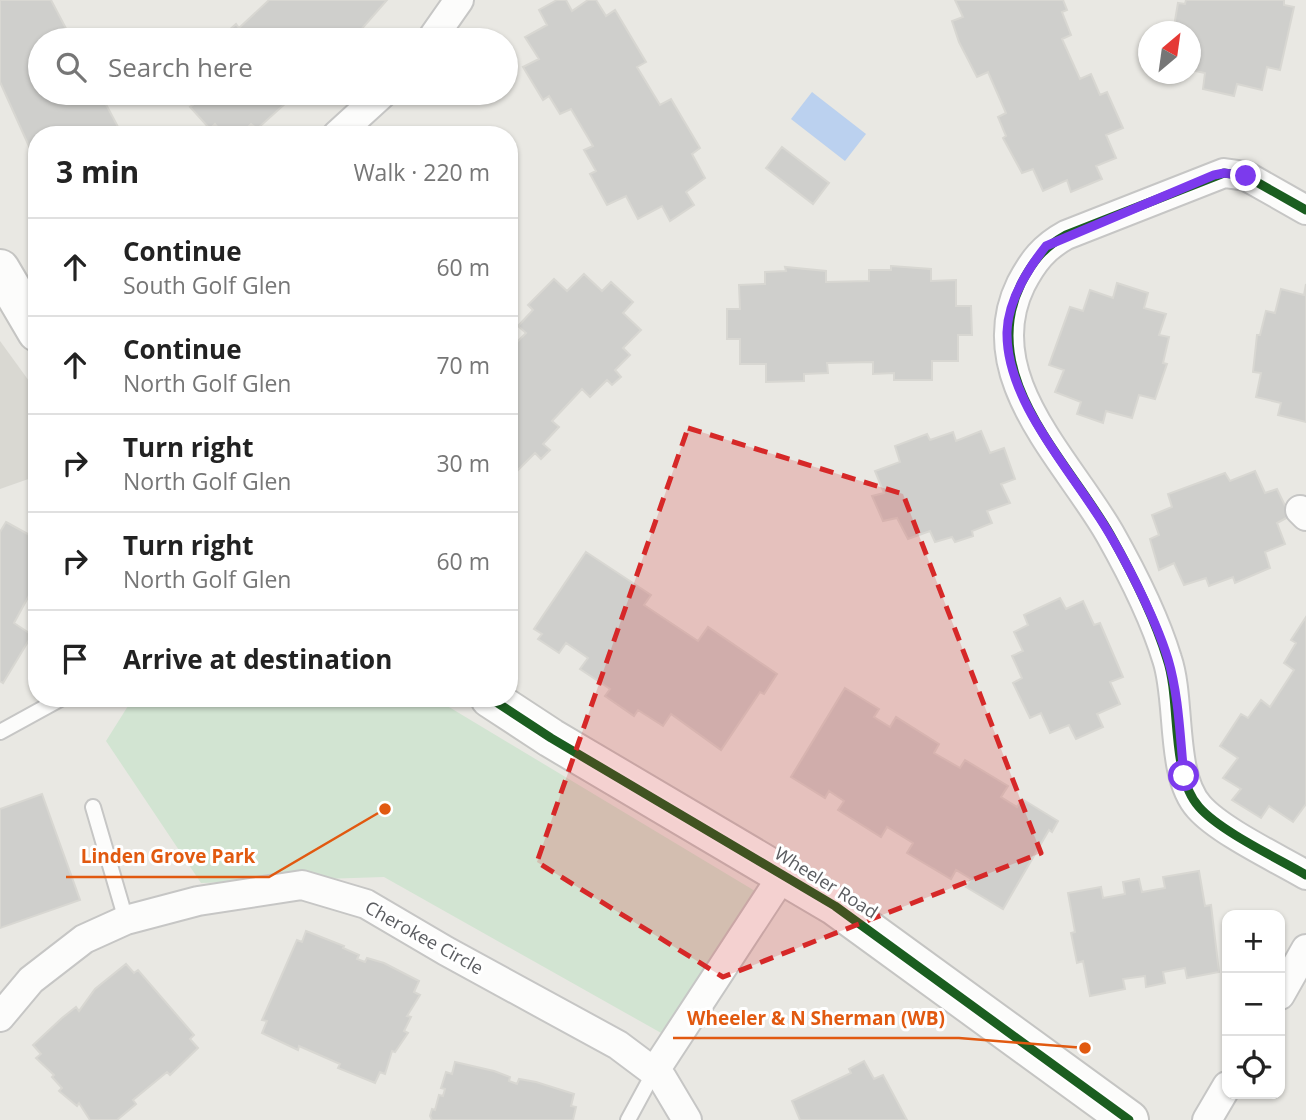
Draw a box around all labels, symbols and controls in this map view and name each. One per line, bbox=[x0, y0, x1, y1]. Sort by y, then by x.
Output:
north arrow bbox=[1138, 21, 1201, 84]
search box bbox=[28, 28, 518, 105]
icon: search bbox=[52, 48, 90, 86]
text: Search here bbox=[108, 49, 253, 85]
text: 3 min bbox=[56, 151, 139, 192]
text: Walk · 220 m bbox=[353, 156, 490, 188]
route end bbox=[1230, 160, 1261, 191]
text: Continue bbox=[123, 233, 242, 269]
icon: ahead bbox=[56, 248, 94, 286]
text: 60 m bbox=[436, 251, 490, 283]
text: South Golf Glen bbox=[123, 269, 291, 301]
text: Continue bbox=[123, 331, 242, 367]
icon: ahead bbox=[56, 346, 94, 384]
text: 70 m bbox=[436, 349, 490, 381]
text: North Golf Glen bbox=[123, 367, 291, 399]
text: Turn right bbox=[123, 429, 254, 465]
icon: right bbox=[56, 444, 94, 482]
text: 30 m bbox=[436, 447, 490, 479]
text: North Golf Glen bbox=[123, 465, 291, 497]
text: Turn right bbox=[123, 527, 254, 563]
icon: right bbox=[56, 542, 94, 580]
text: 60 m bbox=[436, 545, 490, 577]
text: North Golf Glen bbox=[123, 563, 291, 595]
icon: arrive bbox=[56, 640, 94, 678]
text: Arrive at destination bbox=[123, 641, 392, 677]
route start bbox=[1168, 760, 1199, 791]
callout: Linden Grove Park bbox=[66, 837, 269, 877]
street label: Wheeler Road bbox=[770, 841, 883, 923]
text: Linden Grove Park bbox=[81, 843, 256, 869]
street label: Cherokee Circle bbox=[361, 895, 488, 980]
map controls bbox=[1222, 910, 1285, 1099]
button: + bbox=[1222, 910, 1285, 973]
button: − bbox=[1222, 973, 1285, 1036]
callout: Wheeler & N Sherman (WB) bbox=[673, 998, 959, 1038]
text: Wheeler & N Sherman (WB) bbox=[687, 1005, 945, 1031]
button: locate bbox=[1222, 1036, 1285, 1099]

